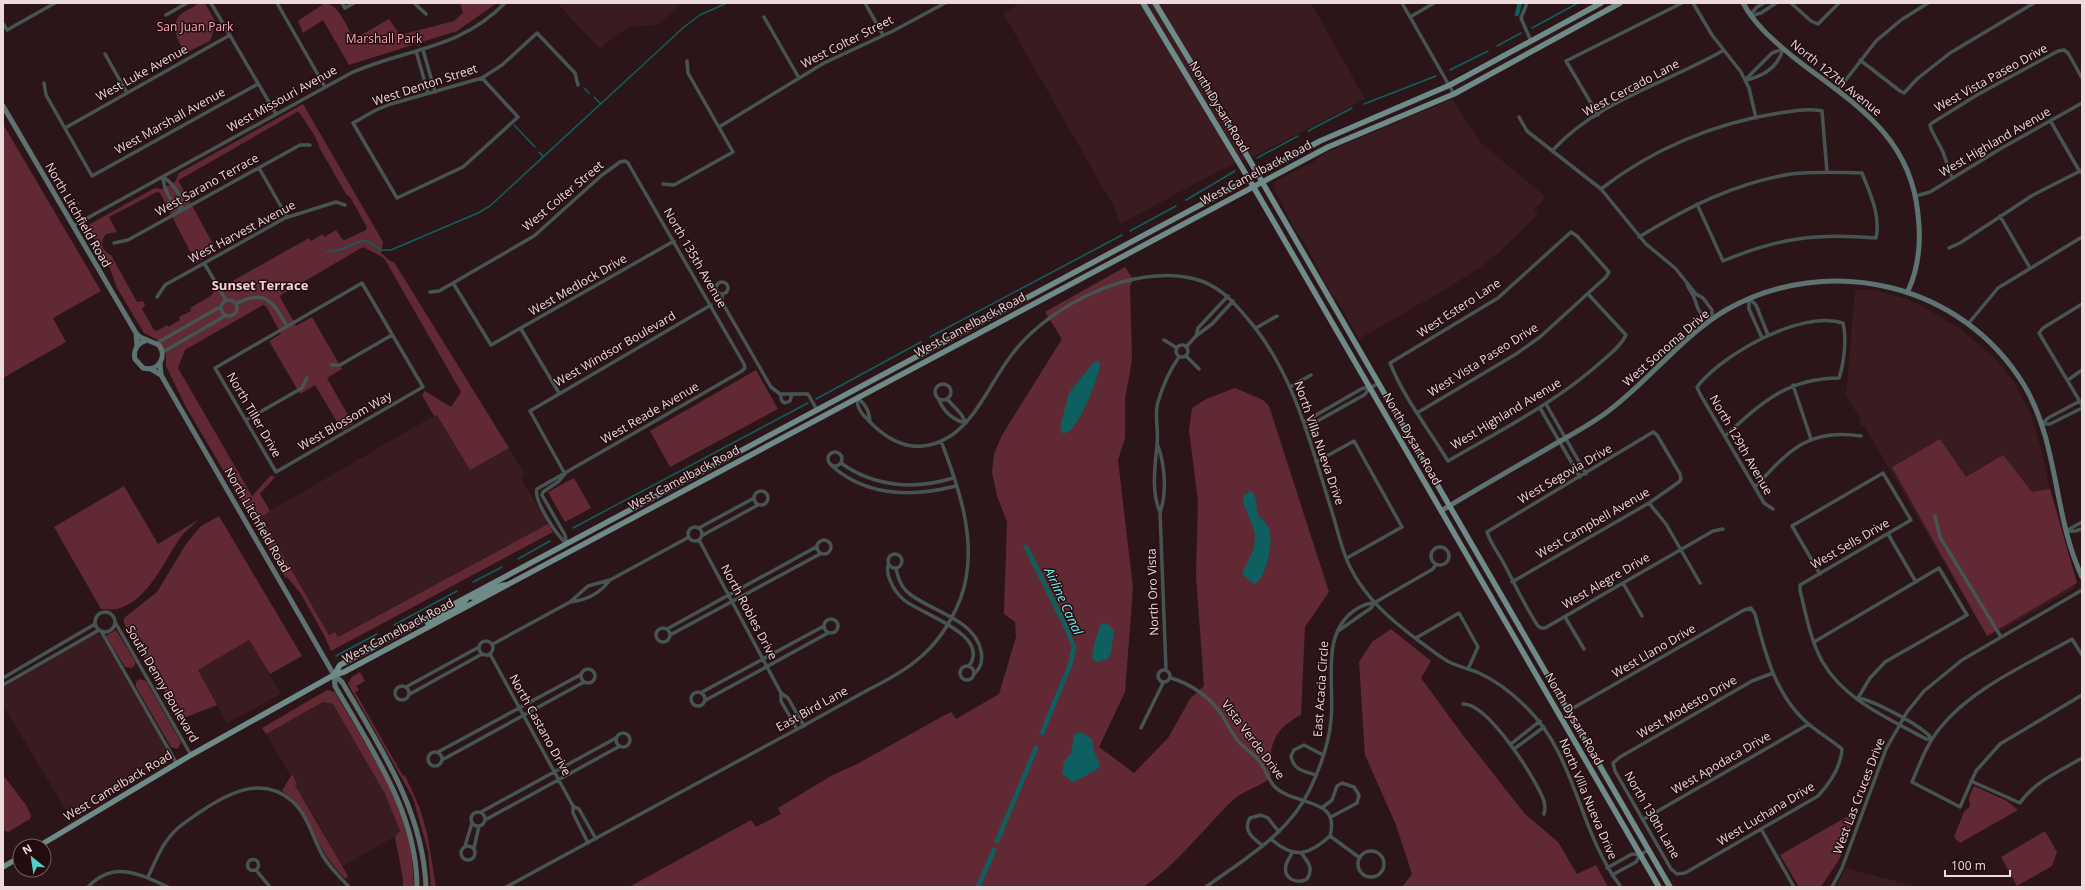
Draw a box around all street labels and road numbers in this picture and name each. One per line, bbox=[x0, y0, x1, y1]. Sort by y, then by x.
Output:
street label: West Colter Street bbox=[798, 11, 896, 72]
street label: North 127th Avenue bbox=[1787, 35, 1886, 120]
street label: West Vista Paseo Drive bbox=[1931, 39, 2051, 116]
street label: West Luke Avenue bbox=[93, 40, 191, 105]
street label: West Cercado Lane bbox=[1579, 55, 1682, 120]
street label: North Dysart Road bbox=[1185, 58, 1253, 156]
street label: West Denton Street bbox=[370, 60, 479, 109]
street label: West Missouri Avenue bbox=[224, 61, 340, 136]
street label: West Marshall Avenue bbox=[111, 83, 228, 158]
street label: West Highland Avenue bbox=[1936, 103, 2054, 180]
street label: West Camelback Road bbox=[1197, 136, 1314, 209]
street label: West Sarano Terrace bbox=[152, 149, 262, 220]
street label: West Colter Street bbox=[518, 157, 607, 235]
street label: North Litchfield Road bbox=[41, 159, 115, 270]
street label: West Harvest Avenue bbox=[185, 196, 299, 267]
street label: North 135th Avenue bbox=[660, 205, 731, 311]
street label: West Medlock Drive bbox=[526, 249, 630, 320]
street label: West Estero Lane bbox=[1414, 274, 1504, 341]
street label: West Camelback Road bbox=[911, 288, 1028, 361]
street label: West Sonoma Drive bbox=[1619, 305, 1713, 390]
street label: West Windsor Boulevard bbox=[551, 307, 679, 390]
street label: West Vista Paseo Drive bbox=[1424, 319, 1541, 400]
street label: North Tiller Drive bbox=[223, 369, 286, 461]
street label: West Highland Avenue bbox=[1447, 374, 1564, 453]
street label: West Reade Avenue bbox=[598, 377, 702, 448]
street label: North Villa Nueva Drive bbox=[1290, 379, 1349, 507]
street label: West Blossom Way bbox=[295, 386, 396, 454]
street label: North Dysart Road bbox=[1379, 389, 1446, 488]
street label: North 129th Avenue bbox=[1706, 392, 1777, 498]
street label: West Segovia Drive bbox=[1515, 440, 1615, 507]
street label: West Camelback Road bbox=[625, 441, 742, 514]
street label: North Litchfield Road bbox=[220, 464, 294, 575]
street label: West Campbell Avenue bbox=[1533, 483, 1653, 562]
street label: West Sells Drive bbox=[1807, 514, 1893, 573]
street label: North Oro Vista bbox=[1142, 548, 1163, 636]
street label: West Alegre Drive bbox=[1559, 548, 1653, 613]
street label: North Robles Drive bbox=[717, 561, 782, 663]
street label: West Camelback Road bbox=[339, 594, 456, 667]
street label: West Llano Drive bbox=[1609, 620, 1699, 681]
street label: South Denny Boulevard bbox=[122, 622, 203, 745]
street label: East Acacia Circle bbox=[1309, 640, 1332, 737]
street label: North Dysart Road bbox=[1541, 669, 1608, 768]
street label: North Castano Drive bbox=[505, 671, 576, 779]
street label: West Modesto Drive bbox=[1634, 671, 1740, 742]
street label: East Bird Lane bbox=[773, 682, 851, 735]
street label: Vista Verde Drive bbox=[1218, 697, 1289, 783]
street label: West Apodaca Drive bbox=[1668, 727, 1774, 798]
street label: West Las Cruces Drive bbox=[1829, 735, 1889, 856]
street label: North Villa Nueva Drive bbox=[1555, 736, 1622, 862]
street label: West Camelback Road bbox=[60, 746, 175, 825]
street label: North 130th Lane bbox=[1621, 768, 1684, 862]
street label: West Luchana Drive bbox=[1714, 778, 1818, 849]

